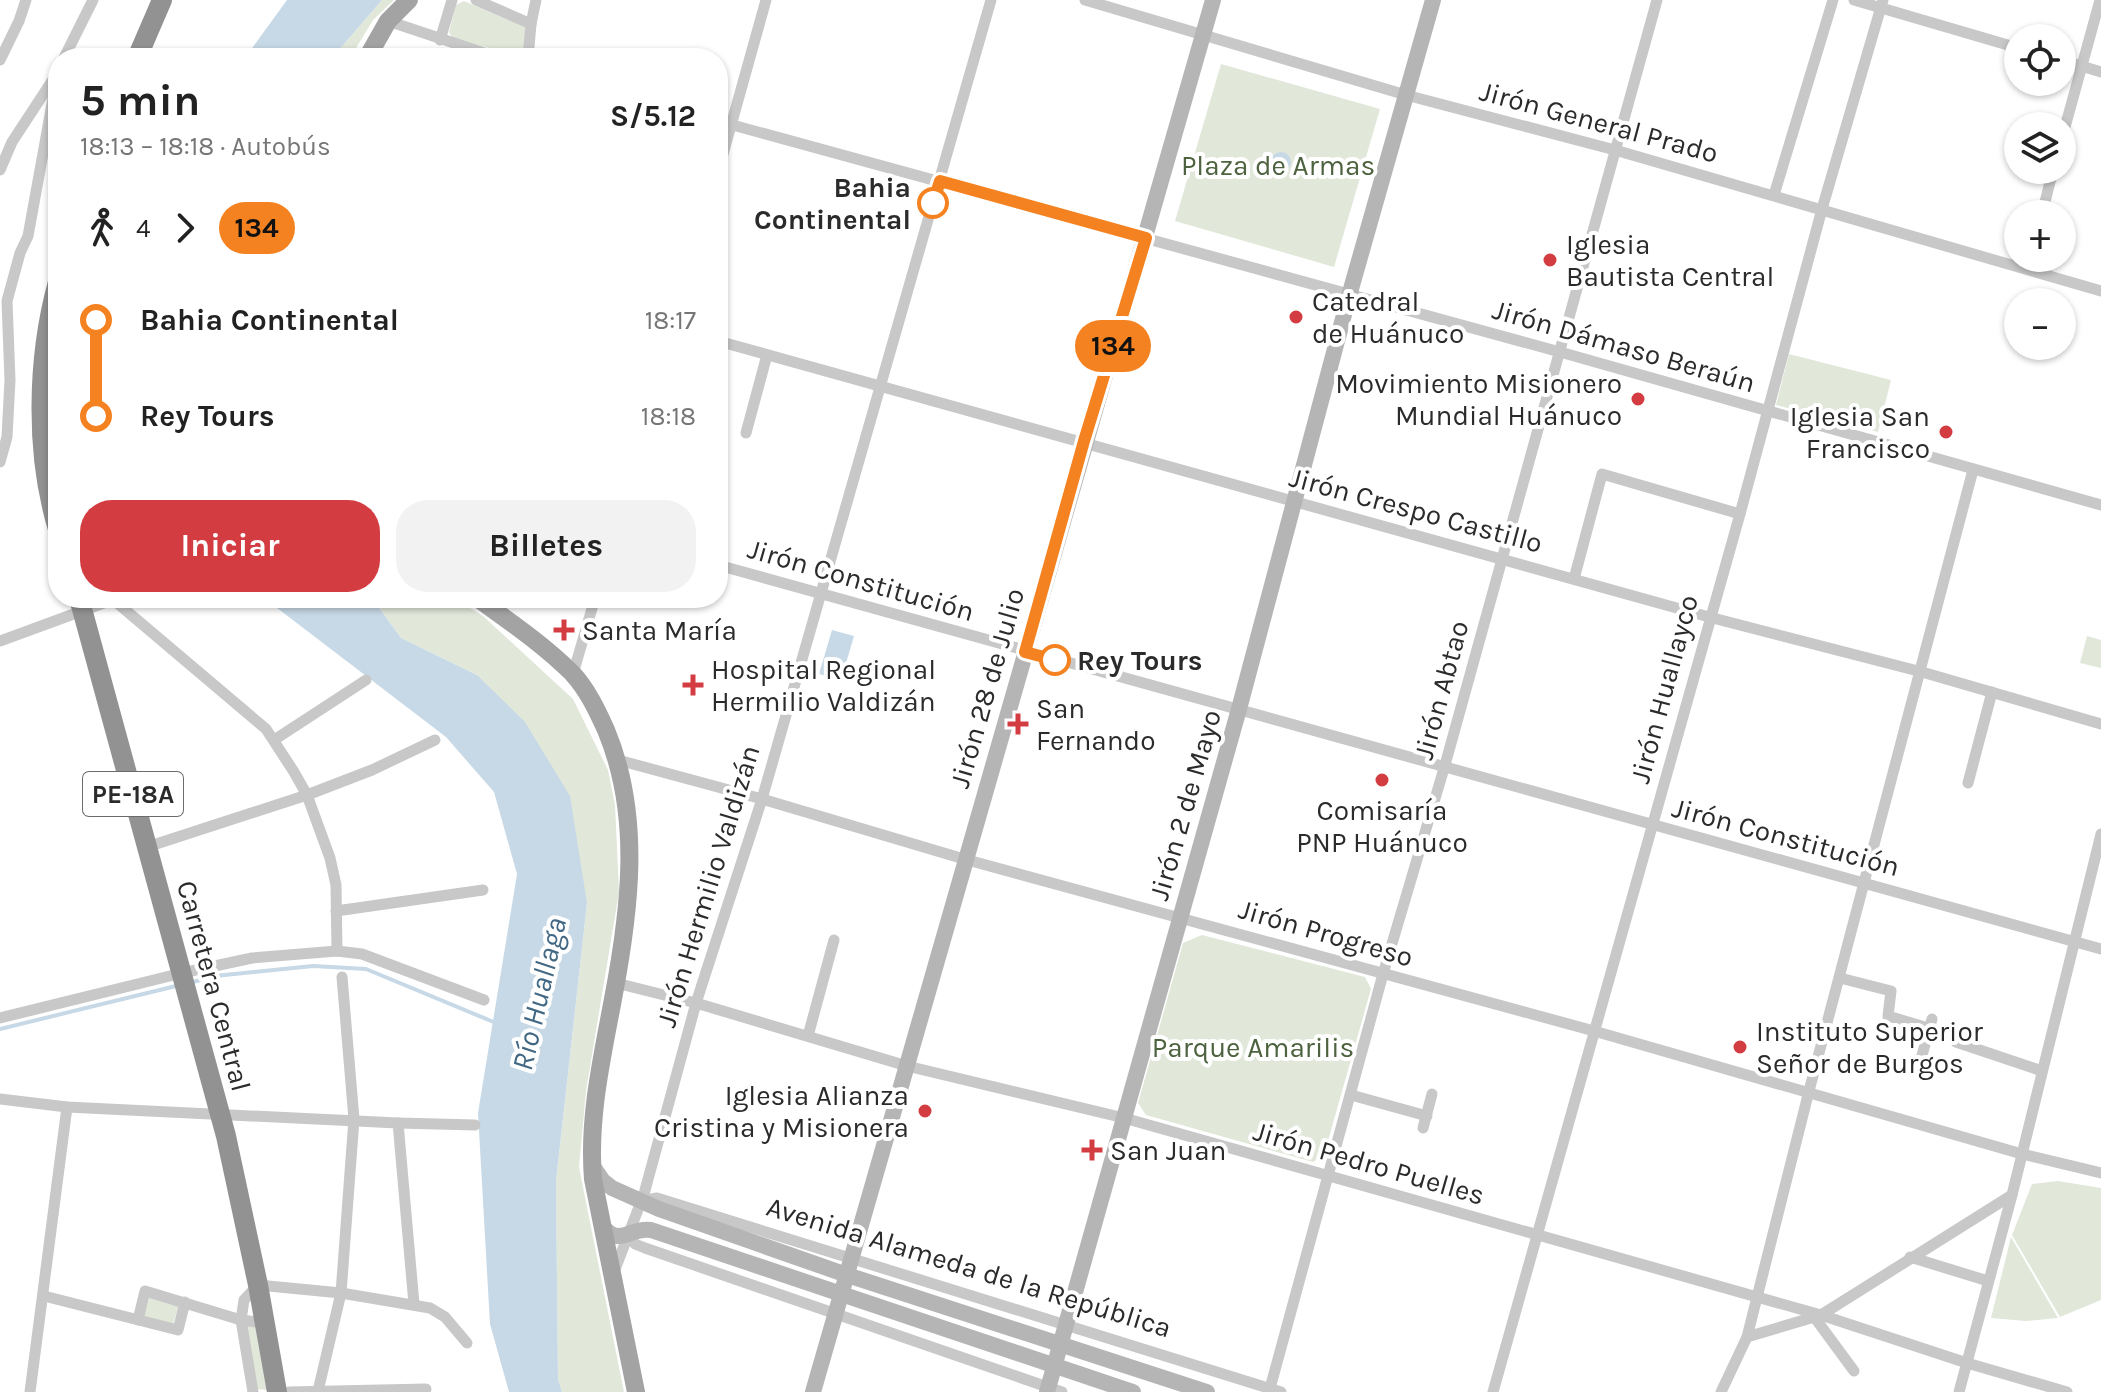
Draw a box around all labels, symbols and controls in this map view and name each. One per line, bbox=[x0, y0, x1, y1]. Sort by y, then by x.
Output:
map controls bbox=[2004, 24, 2076, 360]
button: locate bbox=[2004, 24, 2076, 96]
street label: Jirón General Prado bbox=[1476, 74, 1722, 170]
text: 5 min bbox=[80, 75, 200, 126]
text: S/5.12 bbox=[610, 98, 696, 134]
button: layers bbox=[2004, 112, 2076, 184]
text: 18:13 – 18:18 · Autobús bbox=[80, 131, 331, 162]
park label: Plaza de Armas bbox=[1181, 149, 1375, 182]
place label: Bahia Continental bbox=[754, 171, 911, 236]
marker: Bahia Continental bbox=[918, 188, 948, 218]
button: + bbox=[2004, 200, 2076, 272]
icon: walk bbox=[80, 206, 124, 250]
icon: forward bbox=[163, 206, 207, 250]
text: 134 bbox=[235, 211, 279, 244]
text: 4 bbox=[136, 213, 151, 244]
place label: Iglesia Bautista Central bbox=[1566, 228, 1774, 293]
marker: Iglesia Bautista Central bbox=[1541, 251, 1559, 269]
place label: Catedral de Huánuco bbox=[1312, 285, 1464, 350]
button: − bbox=[2004, 288, 2076, 360]
street label: Jirón Dámaso Beraún bbox=[1489, 293, 1759, 399]
text: Bahia Continental bbox=[140, 302, 399, 338]
text: 18:17 bbox=[645, 305, 696, 336]
marker: Catedral de Huánuco bbox=[1287, 308, 1305, 326]
line badge: 134 bbox=[1067, 320, 1159, 372]
text: 134 bbox=[1091, 329, 1135, 362]
place label: Movimiento Misionero Mundial Huánuco bbox=[1335, 367, 1622, 432]
marker: Movimiento Misionero Mundial Huánuco bbox=[1629, 390, 1647, 408]
text: Rey Tours bbox=[140, 398, 275, 434]
place label: Iglesia San Francisco bbox=[1790, 400, 1930, 465]
text: 18:18 bbox=[641, 401, 696, 432]
marker: Iglesia San Francisco bbox=[1937, 423, 1955, 441]
street label: Jirón Crespo Castillo bbox=[1286, 460, 1546, 560]
button: Iniciar bbox=[80, 500, 380, 592]
button: Billetes bbox=[396, 500, 696, 592]
street label: Jirón Constitución bbox=[744, 532, 978, 628]
street label: Jirón 28 de Julio bbox=[943, 584, 1031, 792]
street label: Jirón Huallayco bbox=[1623, 591, 1705, 787]
place label: Santa María bbox=[582, 614, 737, 647]
street label: Jirón Abtao bbox=[1407, 617, 1475, 763]
marker: Santa María bbox=[553, 619, 575, 641]
place label: Rey Tours bbox=[1077, 644, 1203, 677]
marker: Rey Tours bbox=[1040, 645, 1070, 675]
place label: Hospital Regional Hermilio Valdizán bbox=[711, 653, 936, 718]
marker: Hospital Regional Hermilio Valdizán bbox=[682, 674, 704, 696]
place label: San Fernando bbox=[1036, 692, 1156, 757]
street label: Jirón 2 de Mayo bbox=[1142, 706, 1228, 904]
marker: San Fernando bbox=[1007, 713, 1029, 735]
street label: Jirón Hermilio Valdizán bbox=[649, 741, 767, 1031]
marker: Comisaría PNP Huánuco bbox=[1373, 771, 1391, 789]
road number: PE-18A bbox=[83, 772, 183, 816]
street label: Jirón Constitución bbox=[1669, 791, 1903, 883]
place label: Comisaría PNP Huánuco bbox=[1296, 794, 1468, 859]
street label: Carretera Central bbox=[170, 877, 258, 1095]
street label: Jirón Progreso bbox=[1235, 892, 1417, 974]
water label: Río Huallaga bbox=[504, 914, 574, 1074]
place label: Instituto Superior Señor de Burgos bbox=[1756, 1015, 1984, 1080]
park label: Parque Amarilis bbox=[1152, 1031, 1354, 1064]
marker: Instituto Superior Señor de Burgos bbox=[1731, 1038, 1749, 1056]
place label: Iglesia Alianza Cristina y Misionera bbox=[654, 1079, 909, 1144]
marker: Iglesia Alianza Cristina y Misionera bbox=[916, 1102, 934, 1120]
street label: Jirón Pedro Puelles bbox=[1250, 1114, 1488, 1212]
place label: San Juan bbox=[1110, 1134, 1226, 1167]
marker: San Juan bbox=[1081, 1139, 1103, 1161]
street label: Avenida Alameda de la República bbox=[763, 1190, 1175, 1344]

